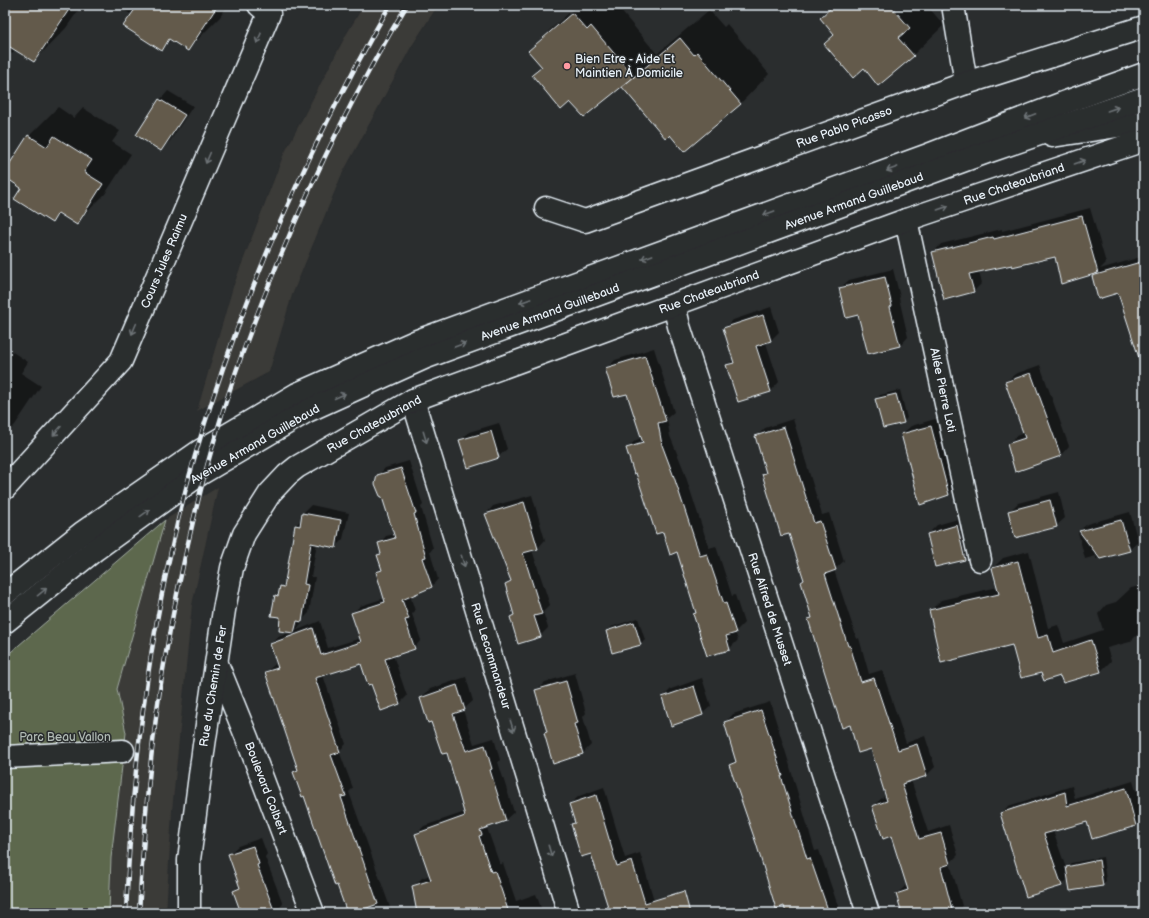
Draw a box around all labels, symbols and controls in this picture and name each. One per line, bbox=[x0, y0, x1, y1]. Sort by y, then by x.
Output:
one-way arrow bbox=[254, 32, 262, 44]
place label: Bien Etre - Aide Et Maintien À Domicile bbox=[575, 52, 683, 81]
marker: Bien Etre - Aide Et Maintien À Domicile bbox=[562, 61, 572, 71]
street label: Rue Pablo Picasso bbox=[794, 103, 894, 152]
one-way arrow bbox=[1106, 105, 1119, 112]
one-way arrow bbox=[1024, 113, 1036, 121]
one-way arrow bbox=[204, 151, 211, 163]
one-way arrow bbox=[1073, 158, 1086, 165]
street label: Rue Chateaubriand bbox=[962, 160, 1067, 209]
one-way arrow bbox=[886, 165, 898, 173]
street label: Avenue Armand Guillebaud bbox=[783, 169, 926, 234]
one-way arrow bbox=[936, 204, 949, 211]
one-way arrow bbox=[764, 209, 776, 217]
street label: Cours Jules Raimu bbox=[138, 212, 191, 311]
one-way arrow bbox=[642, 254, 654, 262]
street label: Rue Chateaubriand bbox=[657, 267, 762, 318]
street label: Avenue Armand Guillebaud bbox=[479, 280, 622, 345]
one-way arrow bbox=[519, 298, 531, 306]
one-way arrow bbox=[130, 322, 138, 334]
one-way arrow bbox=[453, 340, 465, 348]
street label: Allée Pierre Loti bbox=[926, 346, 959, 434]
street label: Rue Chateaubriand bbox=[324, 392, 424, 457]
one-way arrow bbox=[334, 392, 346, 399]
street label: Avenue Armand Guillebaud bbox=[188, 401, 323, 488]
one-way arrow bbox=[52, 426, 61, 436]
one-way arrow bbox=[422, 430, 429, 443]
one-way arrow bbox=[140, 509, 151, 517]
street label: Rue Alfred de Musset bbox=[744, 551, 795, 668]
one-way arrow bbox=[460, 555, 467, 568]
one-way arrow bbox=[37, 588, 48, 596]
street label: Rue Lecommandeur bbox=[467, 601, 514, 712]
street label: Rue du Chemin de Fer bbox=[196, 624, 231, 748]
one-way arrow bbox=[509, 719, 516, 732]
park label: Parc Beau Vallon bbox=[19, 730, 111, 745]
street label: Boulevard Colbert bbox=[241, 740, 290, 837]
one-way arrow bbox=[547, 844, 554, 857]

